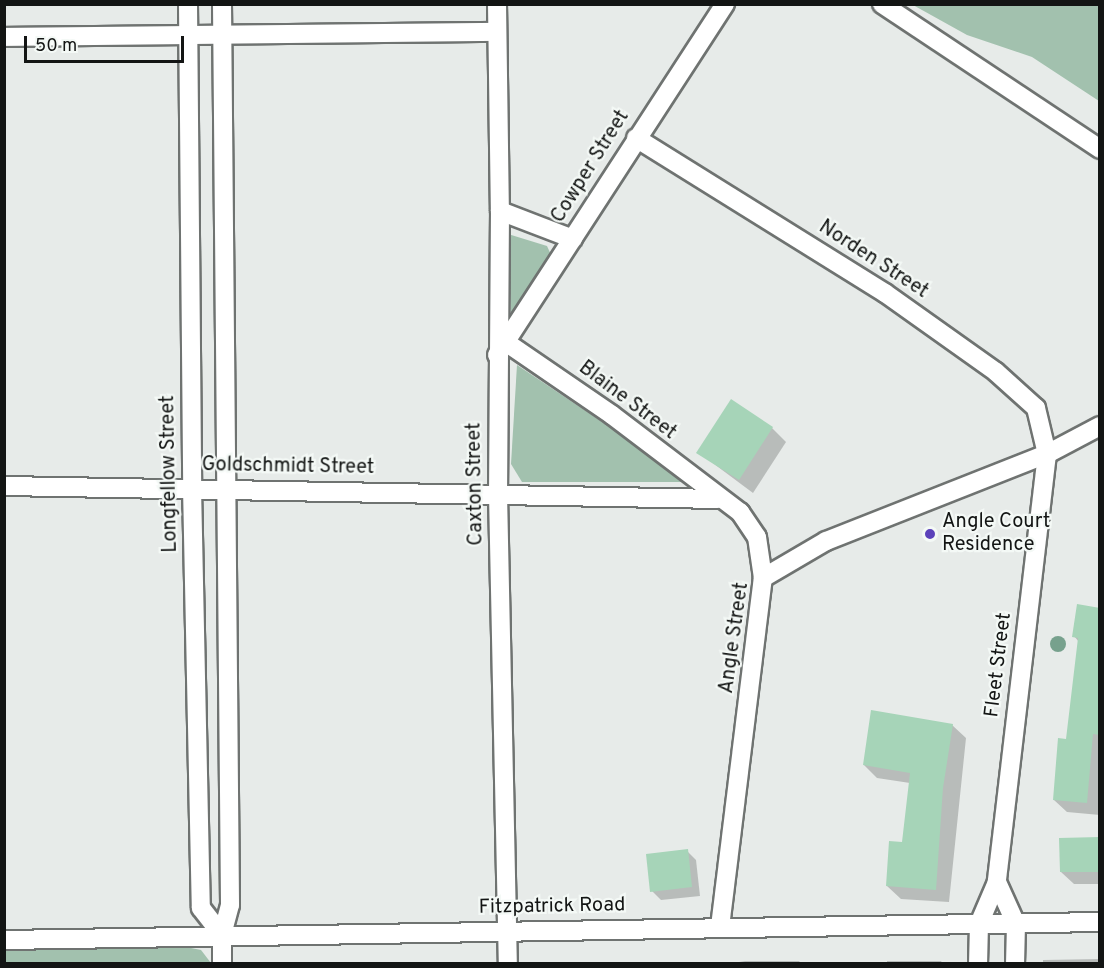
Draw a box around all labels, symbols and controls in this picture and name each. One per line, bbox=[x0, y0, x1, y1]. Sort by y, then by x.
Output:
scale bar bbox=[27, 24, 188, 62]
text: 50 m bbox=[35, 35, 77, 58]
street label: Cowper Street bbox=[547, 106, 635, 228]
street label: Norden Street bbox=[814, 216, 932, 304]
street label: Blaine Street bbox=[573, 356, 681, 446]
street label: Longfellow Street bbox=[157, 395, 183, 553]
street label: Caxton Street bbox=[463, 422, 489, 546]
street label: Goldschmidt Street bbox=[201, 453, 375, 481]
place label: Angle Court Residence bbox=[942, 510, 1050, 557]
marker: Angle Court Residence bbox=[923, 527, 937, 541]
street label: Angle Street bbox=[715, 581, 755, 695]
street label: Fleet Street bbox=[981, 611, 1017, 719]
street label: Fitzpatrick Road bbox=[478, 894, 626, 920]

